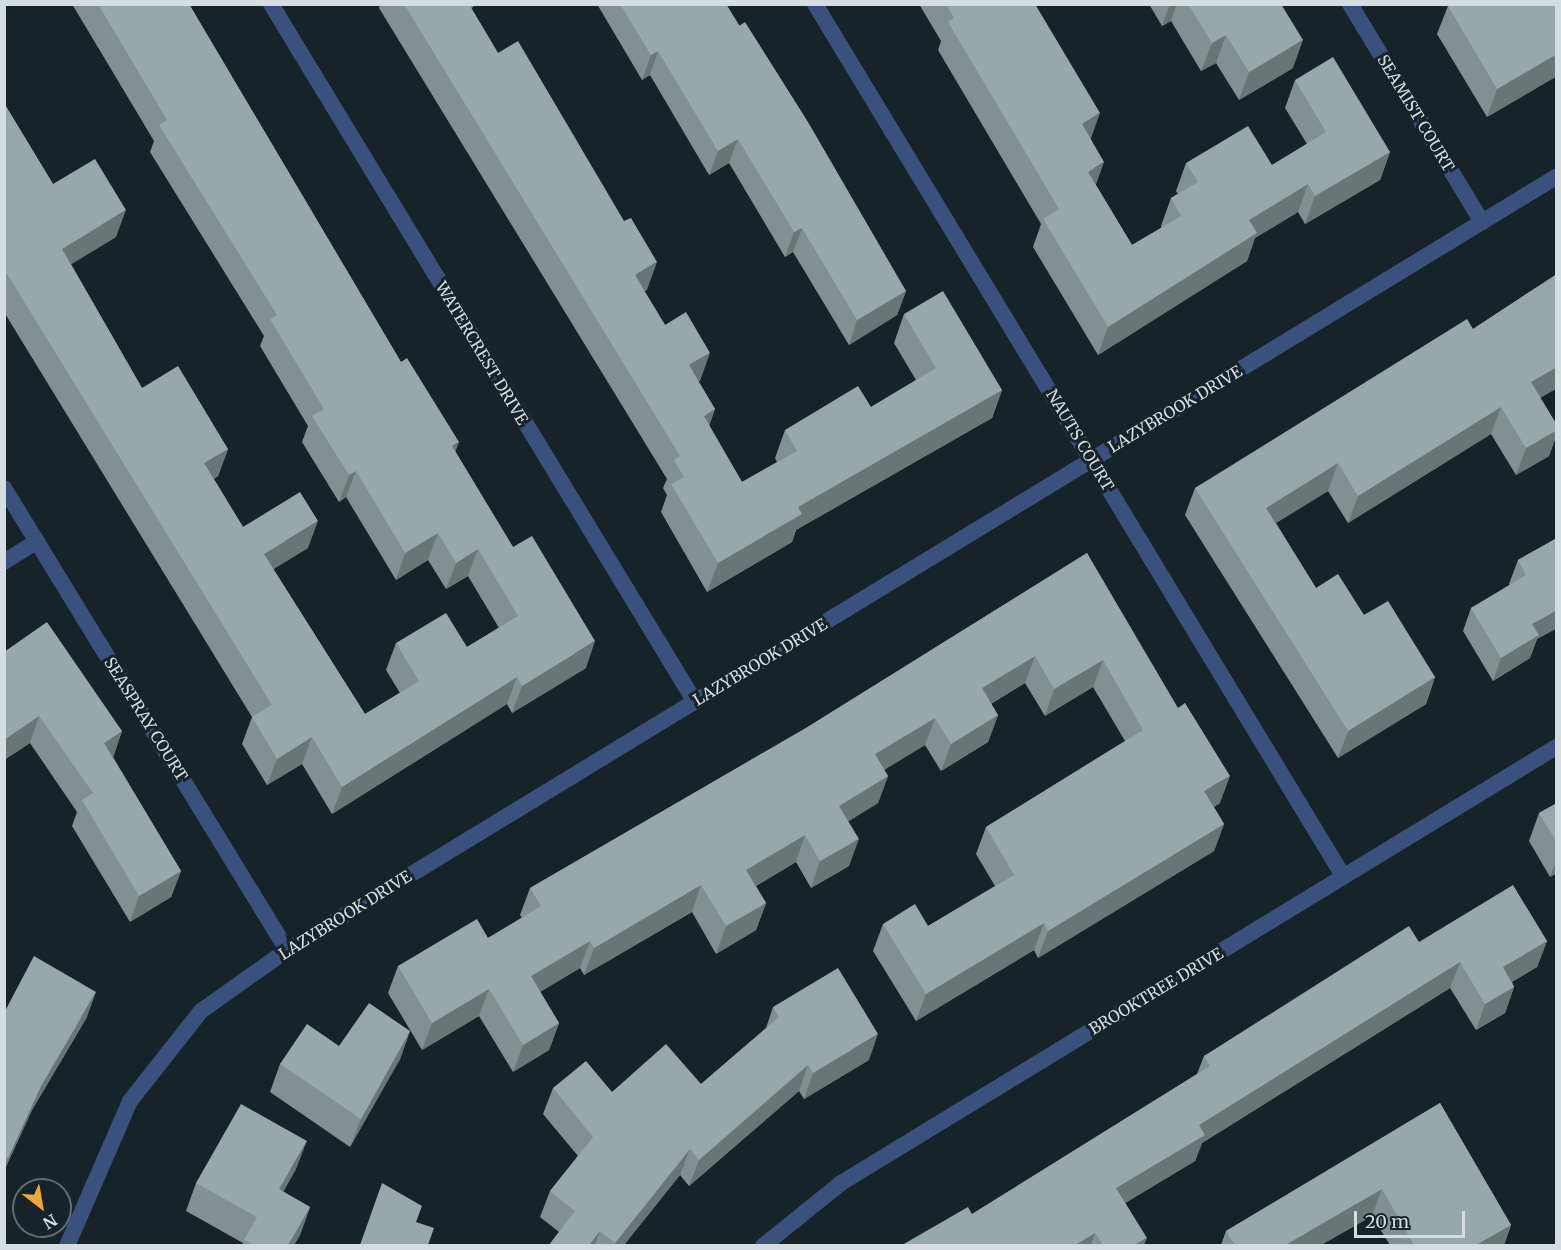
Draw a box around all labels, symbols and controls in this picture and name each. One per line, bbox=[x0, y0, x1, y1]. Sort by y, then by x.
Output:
street label: SEAMIST COURT bbox=[1373, 51, 1459, 175]
street label: WATERCREST DRIVE bbox=[432, 278, 532, 428]
street label: LAZYBROOK DRIVE bbox=[1105, 361, 1245, 457]
street label: NAUTS COURT bbox=[1042, 386, 1118, 494]
street label: LAZYBROOK DRIVE bbox=[690, 614, 830, 710]
street label: SEASPRAY COURT bbox=[100, 654, 192, 784]
street label: LAZYBROOK DRIVE bbox=[275, 866, 415, 964]
street label: BROOKTREE DRIVE bbox=[1086, 943, 1226, 1039]
north arrow bbox=[12, 1178, 72, 1238]
scale bar bbox=[1357, 1199, 1468, 1237]
text: N bbox=[40, 1210, 61, 1234]
text: 20 m bbox=[1365, 1210, 1409, 1233]

